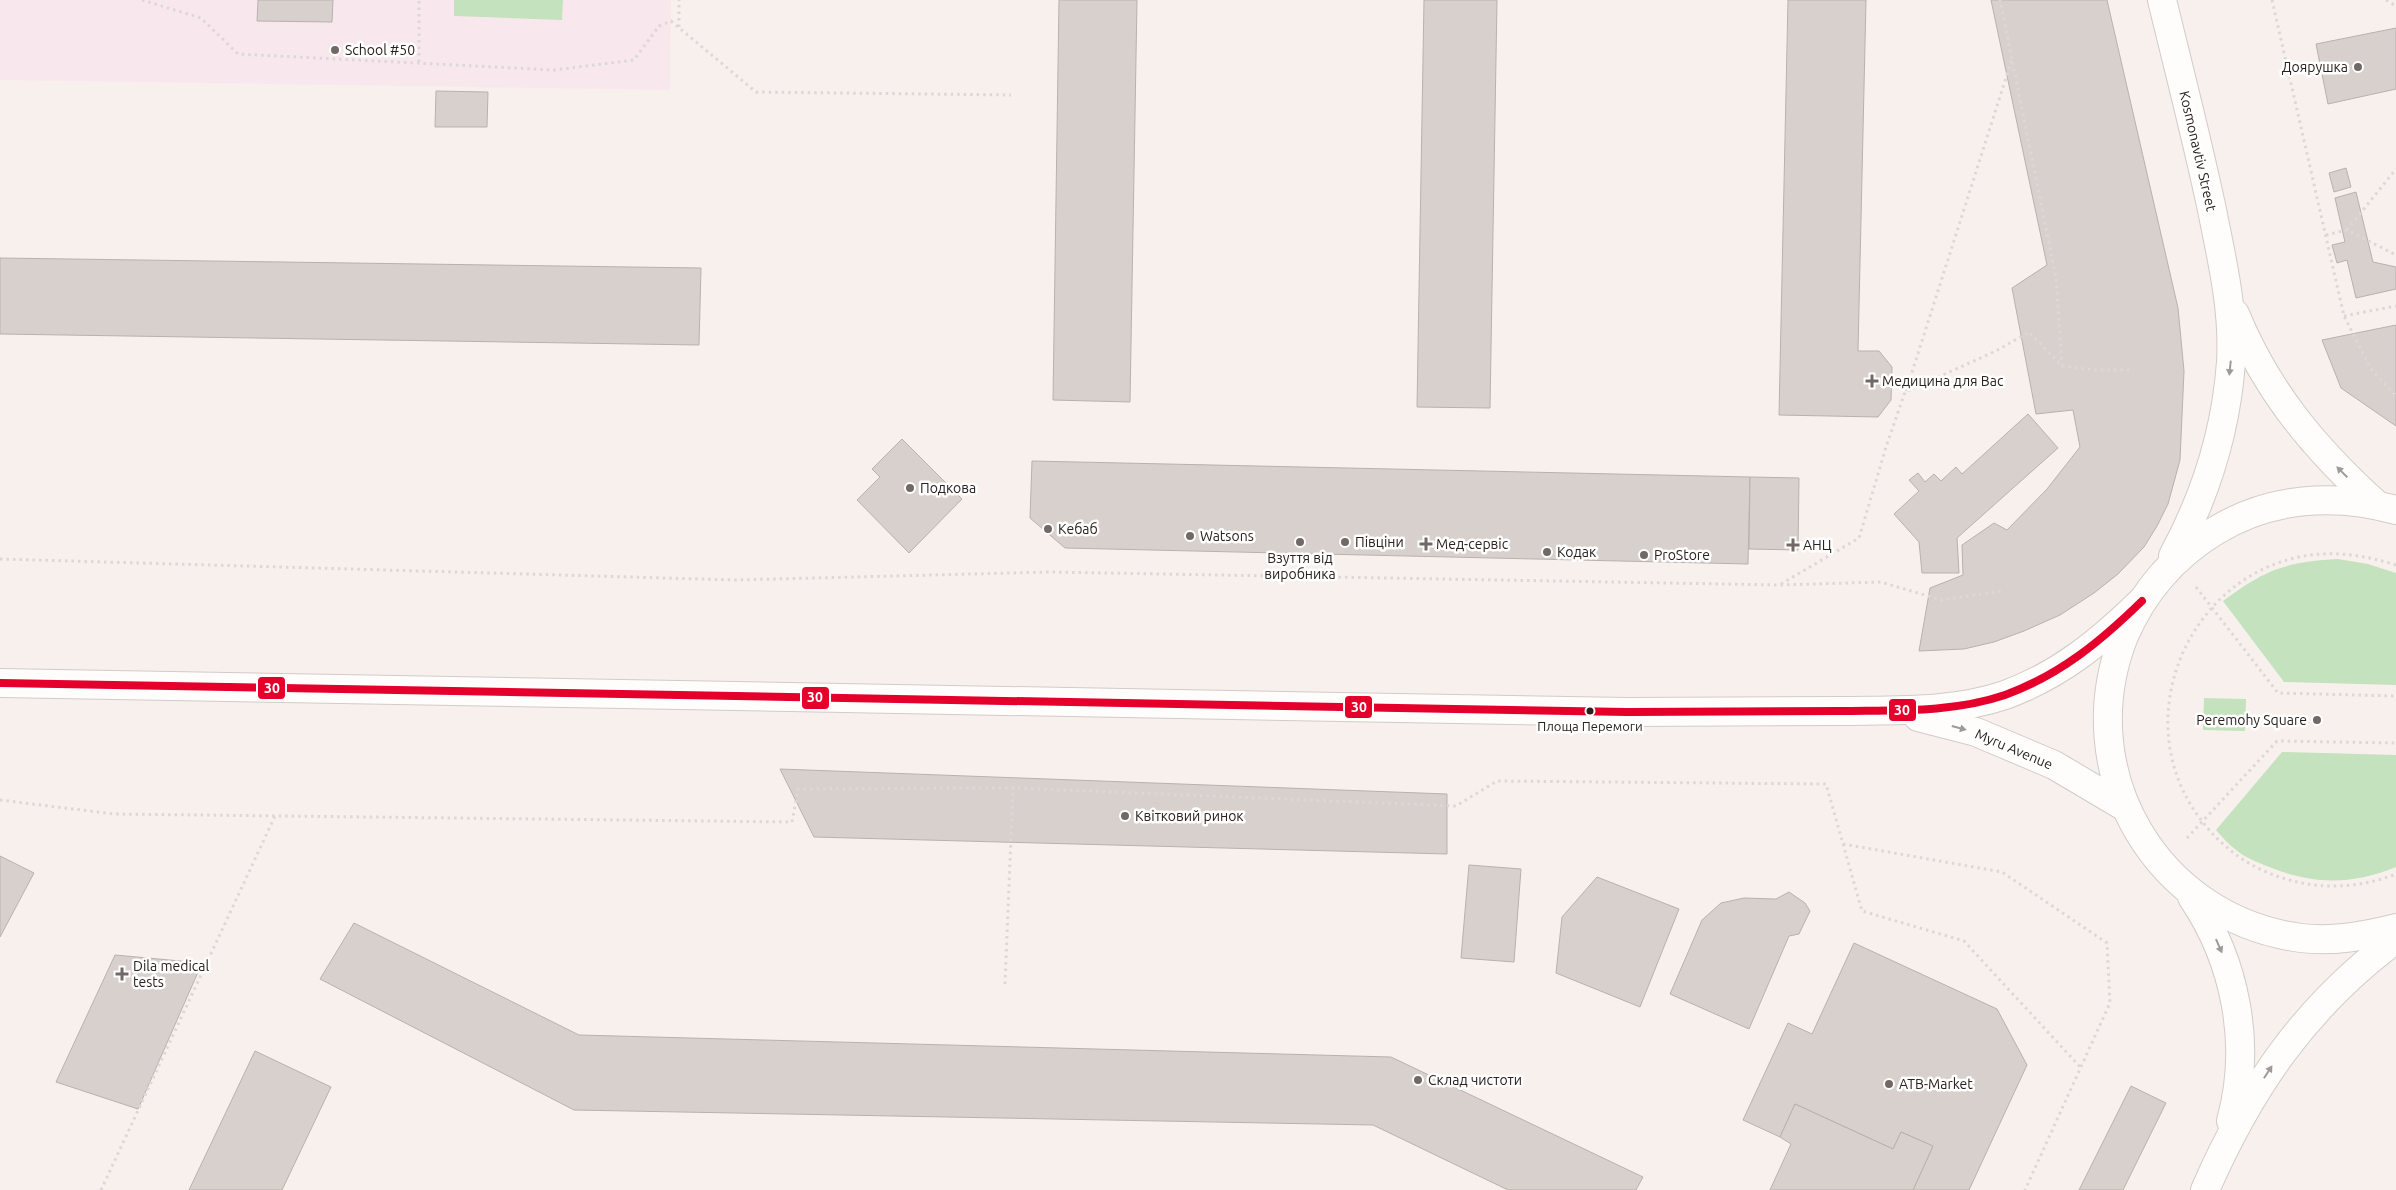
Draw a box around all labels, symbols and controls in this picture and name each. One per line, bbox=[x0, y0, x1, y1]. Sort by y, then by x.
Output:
place label: School #50 bbox=[345, 42, 415, 58]
marker: School #50 bbox=[329, 44, 341, 56]
place label: Доярушка bbox=[2282, 59, 2348, 75]
marker: Доярушка bbox=[2352, 61, 2364, 73]
street label: Kosmonavtiv Street bbox=[2176, 89, 2220, 213]
one-way arrow bbox=[2226, 360, 2234, 376]
place label: Медицина для Вас bbox=[1882, 373, 2004, 389]
marker: Медицина для Вас bbox=[1866, 375, 1878, 387]
one-way arrow bbox=[2336, 466, 2348, 478]
place label: Подкова bbox=[920, 480, 976, 496]
marker: Подкова bbox=[904, 482, 916, 494]
place label: Кебаб bbox=[1058, 521, 1098, 537]
marker: Кебаб bbox=[1042, 523, 1054, 535]
place label: Watsons bbox=[1200, 528, 1254, 544]
marker: Watsons bbox=[1184, 530, 1196, 542]
place label: Півціни bbox=[1355, 534, 1404, 550]
marker: Взуття від виробника bbox=[1294, 536, 1306, 548]
marker: Півціни bbox=[1339, 536, 1351, 548]
place label: Мед-сервіс bbox=[1436, 536, 1509, 552]
place label: АНЦ bbox=[1803, 537, 1832, 553]
marker: Мед-сервіс bbox=[1420, 538, 1432, 550]
marker: АНЦ bbox=[1787, 539, 1799, 551]
place label: Кодак bbox=[1557, 544, 1596, 560]
marker: Кодак bbox=[1541, 546, 1553, 558]
place label: ProStore bbox=[1654, 547, 1710, 563]
marker: ProStore bbox=[1638, 549, 1650, 561]
place label: Взуття від виробника bbox=[1264, 550, 1336, 582]
line badge: 30 bbox=[257, 676, 286, 700]
text: 30 bbox=[264, 680, 280, 696]
line badge: 30 bbox=[801, 686, 830, 710]
text: 30 bbox=[807, 689, 823, 705]
line badge: 30 bbox=[1344, 695, 1373, 719]
line badge: 30 bbox=[1888, 698, 1917, 722]
text: 30 bbox=[1351, 699, 1367, 715]
text: 30 bbox=[1894, 702, 1910, 718]
marker: Площа Перемоги bbox=[1585, 706, 1595, 716]
place label: Peremohy Square bbox=[2196, 712, 2307, 728]
marker: Peremohy Square bbox=[2311, 714, 2323, 726]
place label: Площа Перемоги bbox=[1537, 719, 1643, 733]
one-way arrow bbox=[1952, 724, 1967, 732]
street label: Myru Avenue bbox=[1973, 725, 2055, 773]
place label: Квітковий ринок bbox=[1135, 808, 1244, 824]
marker: Квітковий ринок bbox=[1119, 810, 1131, 822]
one-way arrow bbox=[2215, 939, 2223, 953]
place label: Dila medical tests bbox=[133, 958, 209, 990]
marker: Dila medical tests bbox=[115, 967, 129, 981]
one-way arrow bbox=[2263, 1065, 2273, 1079]
place label: Склад чистоти bbox=[1428, 1072, 1522, 1088]
marker: Склад чистоти bbox=[1412, 1074, 1424, 1086]
place label: ATB-Market bbox=[1899, 1076, 1973, 1092]
marker: ATB-Market bbox=[1883, 1078, 1895, 1090]

